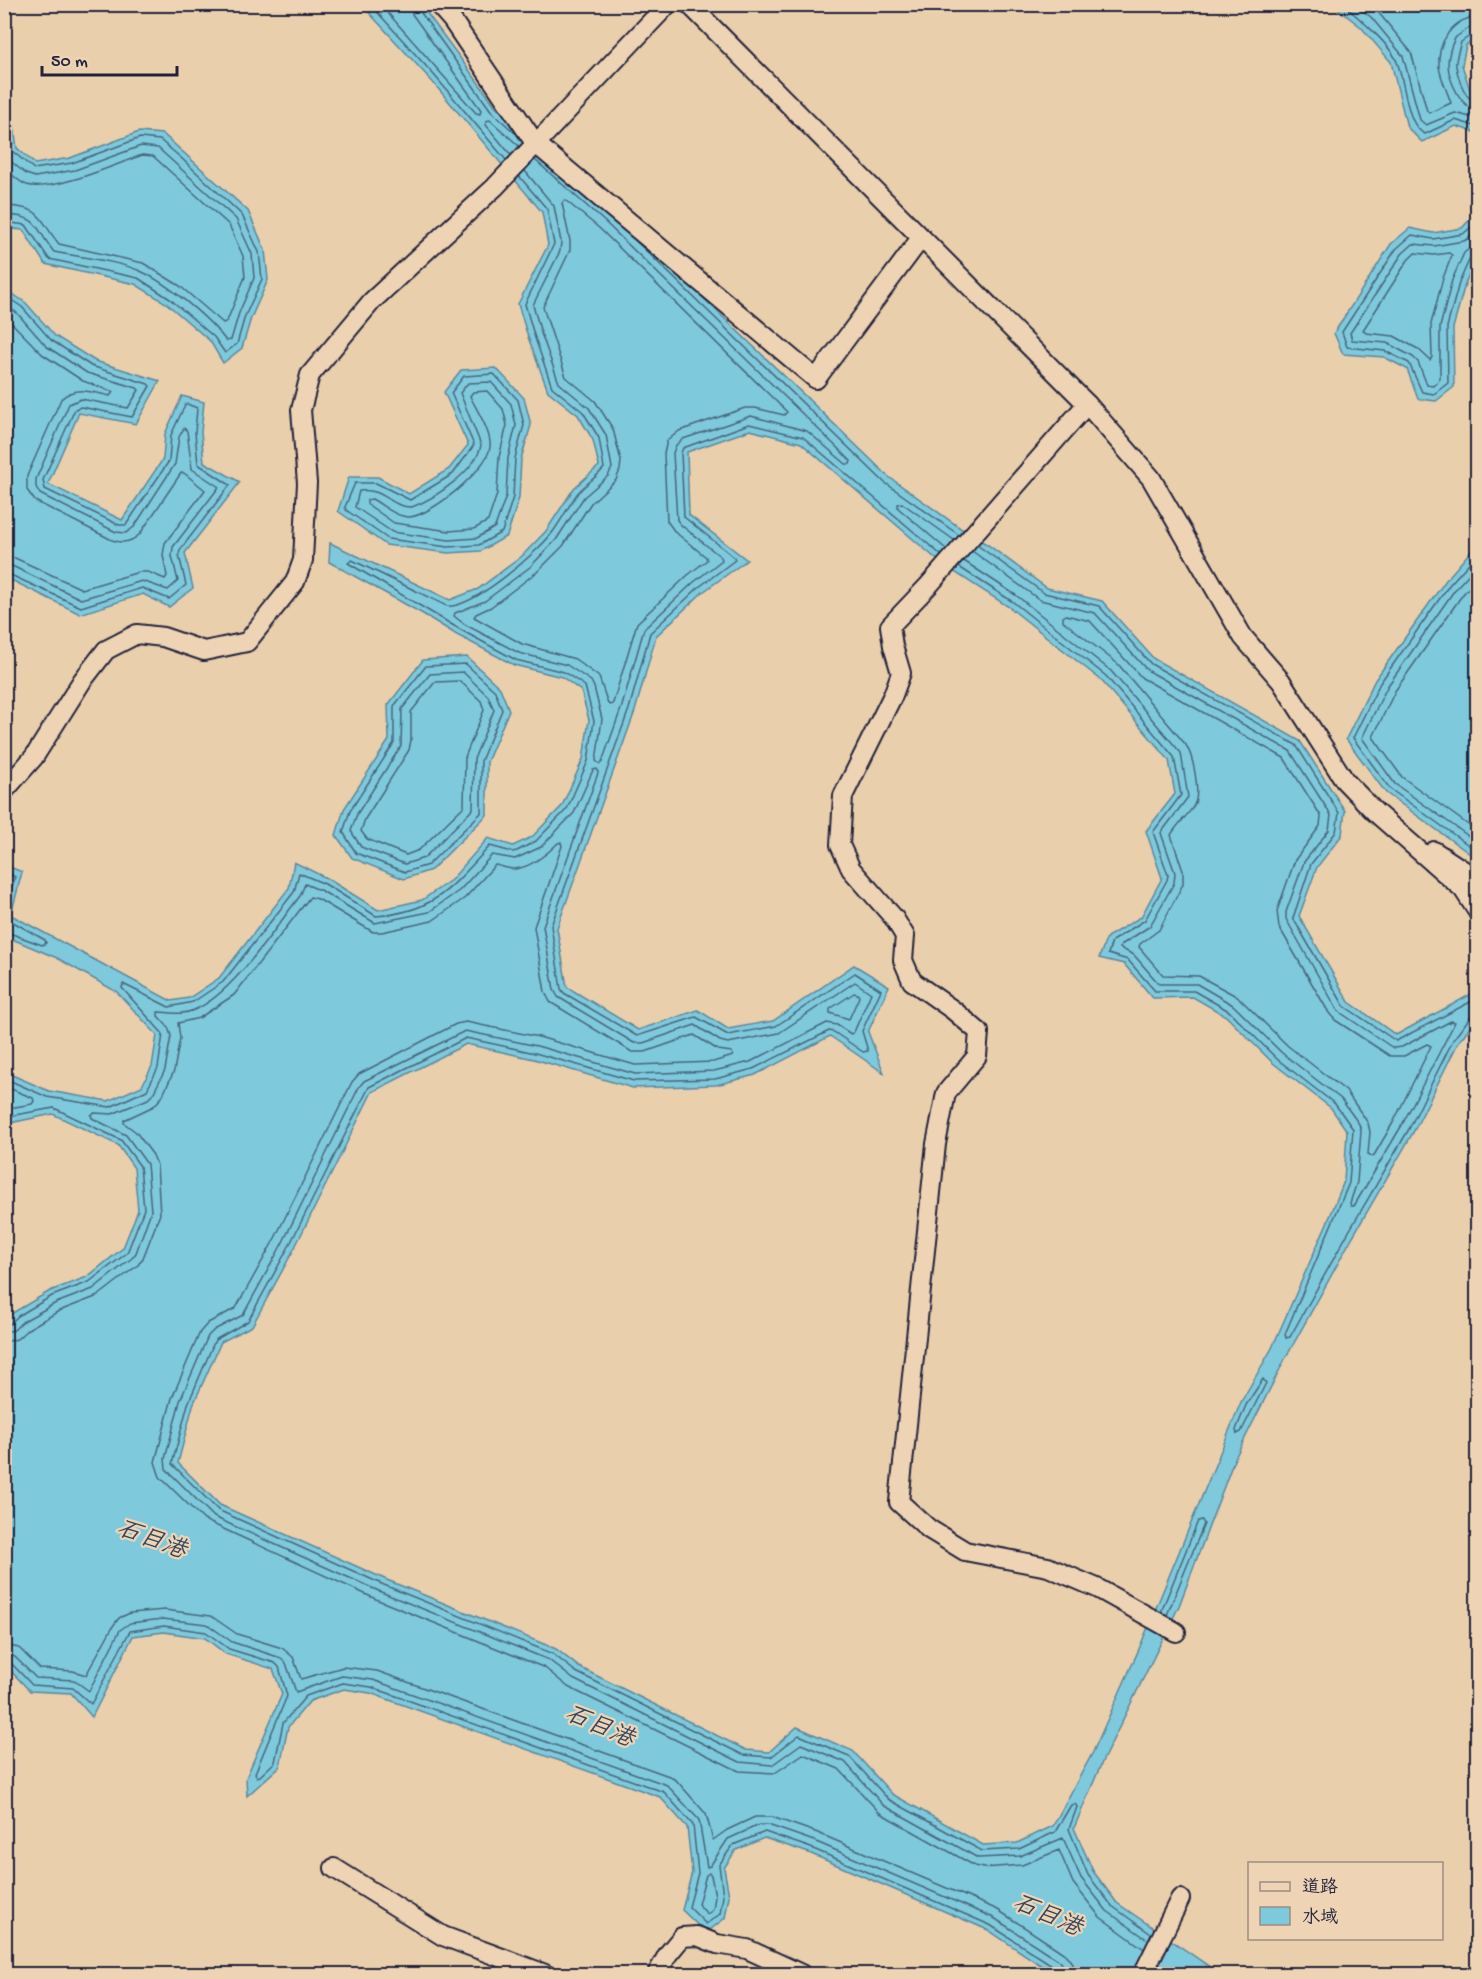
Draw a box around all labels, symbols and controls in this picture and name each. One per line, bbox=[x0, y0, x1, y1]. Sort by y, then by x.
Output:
scale bar bbox=[42, 39, 177, 77]
text: 50 m bbox=[51, 52, 88, 73]
water label: 石目港 bbox=[112, 1514, 192, 1568]
water label: 石目港 bbox=[560, 1700, 640, 1756]
legend bbox=[1248, 1862, 1443, 1940]
text: 道路 bbox=[1302, 1877, 1338, 1899]
water label: 石目港 bbox=[1008, 1889, 1088, 1945]
text: 水域 bbox=[1302, 1907, 1338, 1929]

